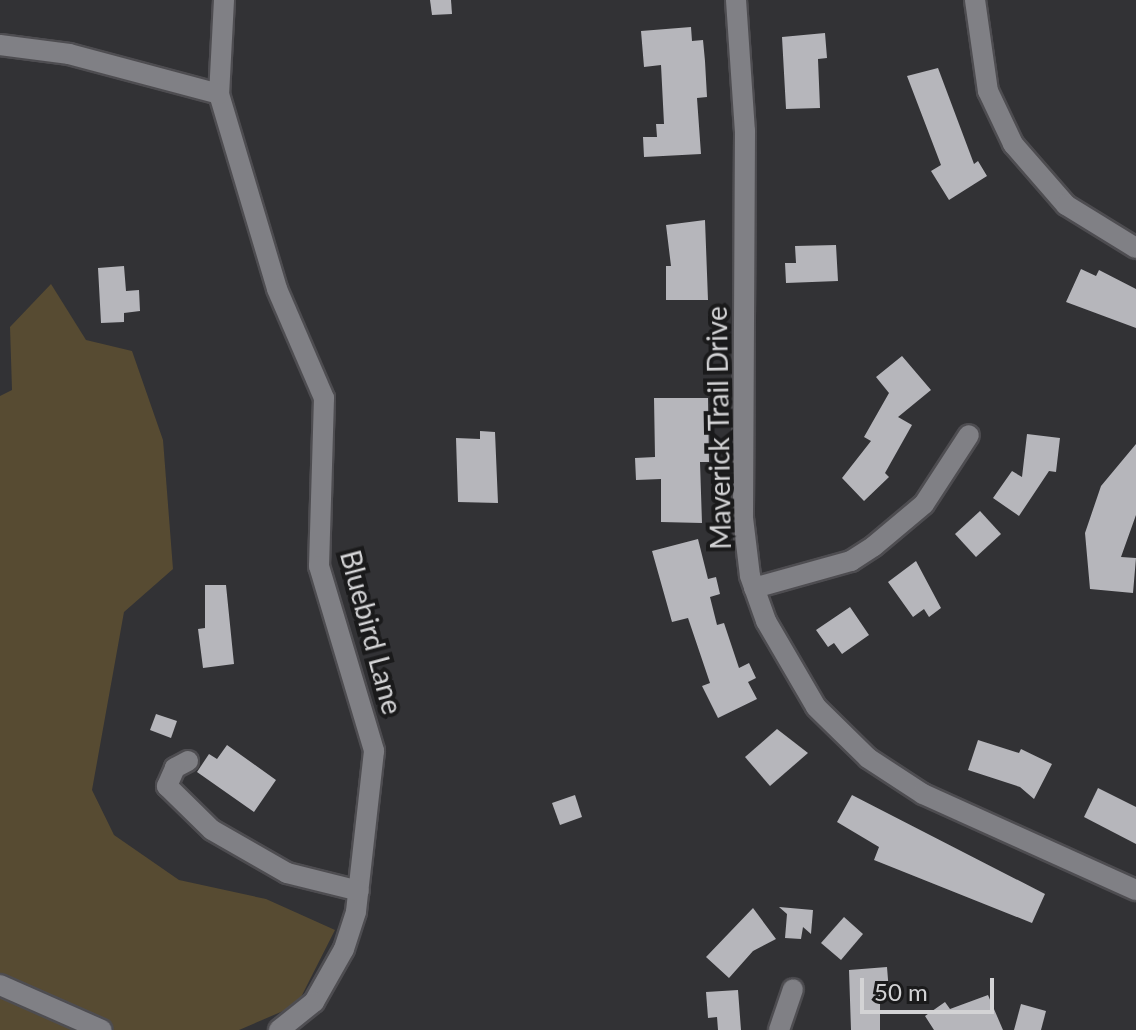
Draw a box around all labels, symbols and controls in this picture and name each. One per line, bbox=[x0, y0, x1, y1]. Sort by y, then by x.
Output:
street label: Maverick Trail Drive bbox=[699, 306, 737, 550]
street label: Bluebird Lane bbox=[334, 546, 410, 718]
scale bar bbox=[864, 962, 998, 1012]
text: 50 m bbox=[874, 977, 928, 1006]

